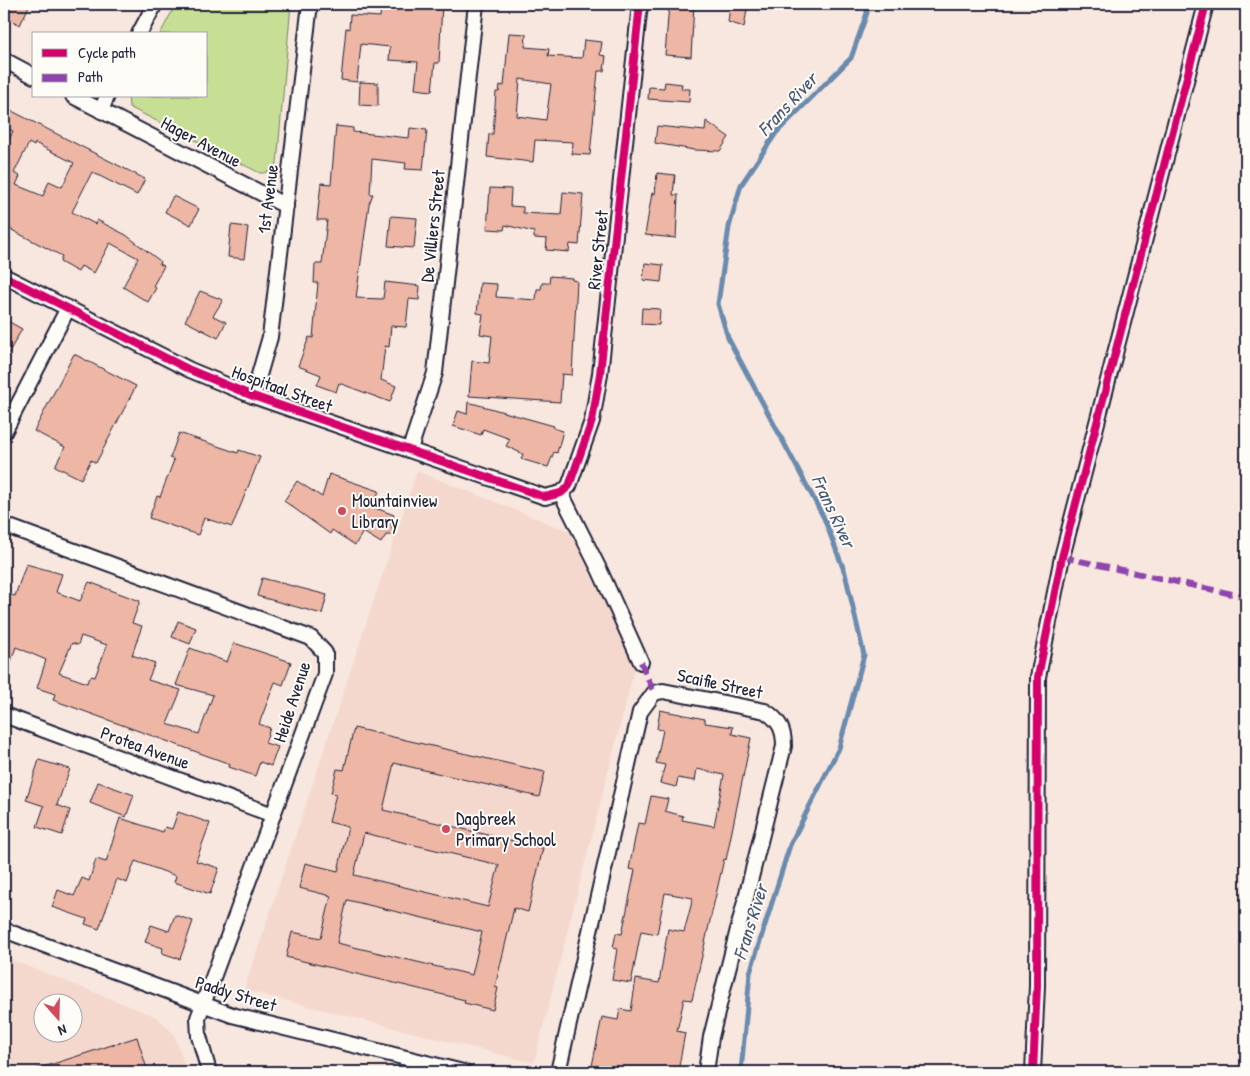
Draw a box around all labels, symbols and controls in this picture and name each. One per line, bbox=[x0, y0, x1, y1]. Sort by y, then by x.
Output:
legend bbox=[32, 32, 208, 98]
text: Cycle path bbox=[78, 42, 136, 63]
water label: Frans River bbox=[751, 65, 825, 141]
text: Path bbox=[78, 66, 103, 87]
street label: Hager Avenue bbox=[157, 110, 246, 173]
street label: 1st Avenue bbox=[251, 163, 284, 235]
street label: De Villiers Street bbox=[414, 168, 451, 283]
street label: River Street bbox=[581, 208, 614, 291]
street label: Hospitaal Street bbox=[228, 359, 337, 419]
water label: Frans River bbox=[806, 470, 863, 554]
place label: Mountainview Library bbox=[352, 488, 437, 534]
marker: Mountainview Library bbox=[336, 505, 348, 517]
street label: Heide Avenue bbox=[267, 658, 316, 745]
street label: Scaifie Street bbox=[675, 662, 766, 705]
street label: Protea Avenue bbox=[97, 720, 193, 775]
place label: Dagbreek Primary School bbox=[456, 806, 556, 852]
marker: Dagbreek Primary School bbox=[440, 823, 452, 835]
water label: Frans River bbox=[726, 879, 775, 963]
street label: Paddy Street bbox=[193, 969, 280, 1018]
north arrow bbox=[32, 994, 82, 1044]
text: N bbox=[55, 1020, 69, 1041]

